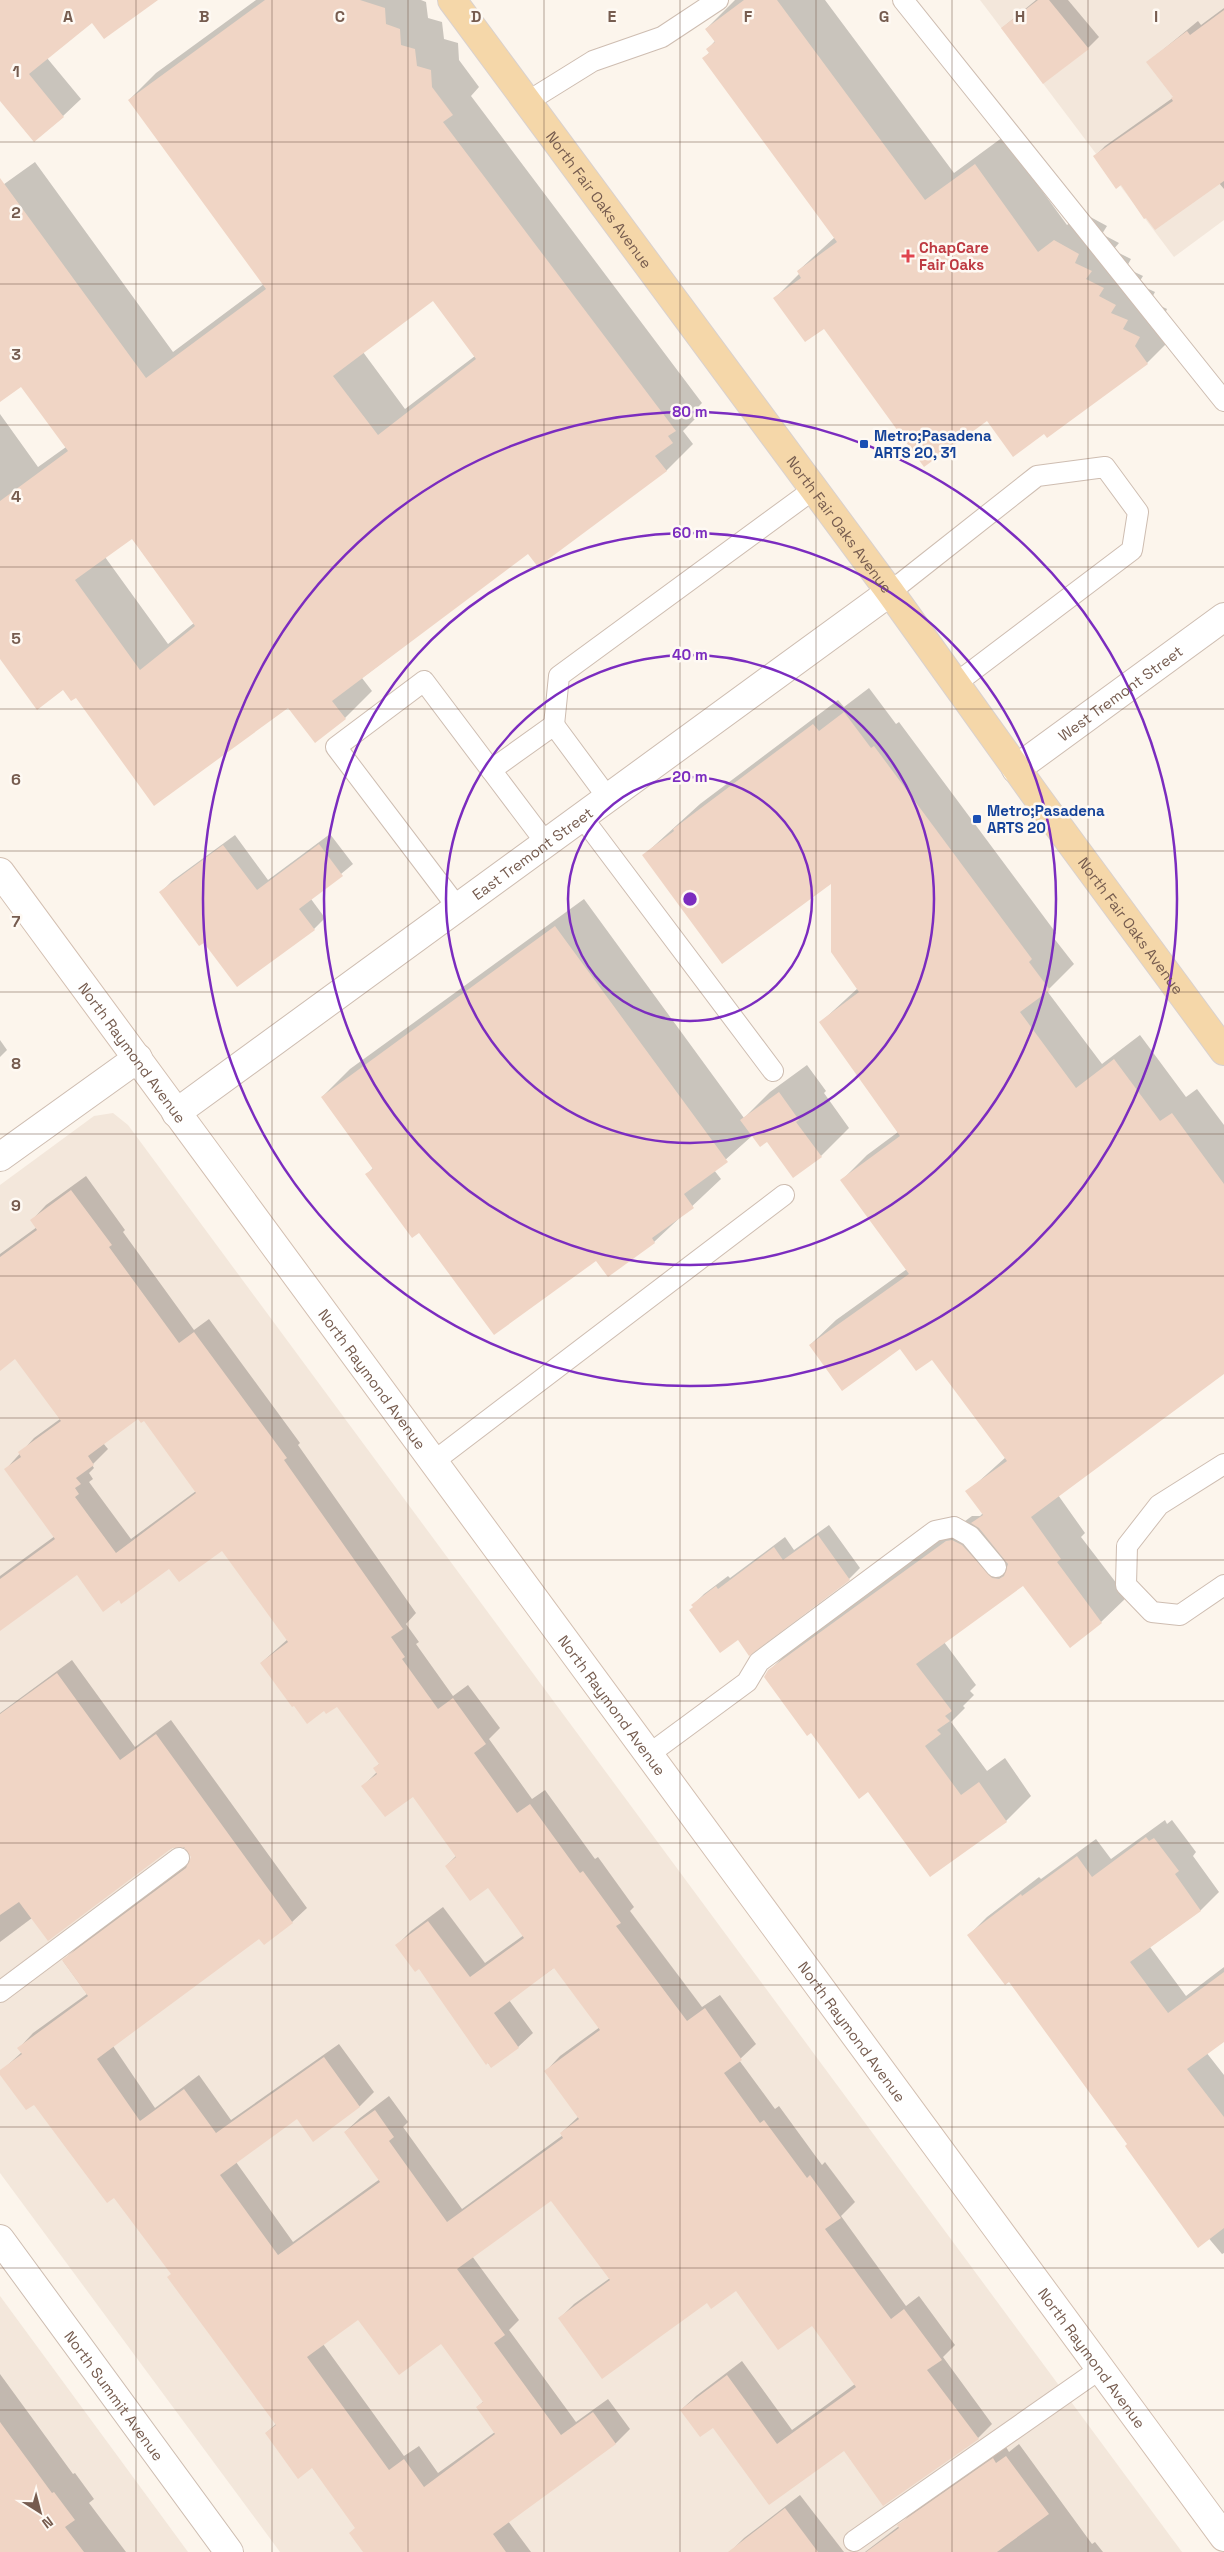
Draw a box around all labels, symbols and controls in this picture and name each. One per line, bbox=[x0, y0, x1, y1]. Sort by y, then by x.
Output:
text: A bbox=[63, 6, 73, 27]
text: B bbox=[199, 6, 209, 27]
text: C bbox=[335, 6, 345, 27]
text: D bbox=[471, 6, 481, 27]
text: E bbox=[608, 6, 617, 27]
text: F bbox=[744, 6, 753, 27]
text: G bbox=[879, 6, 889, 27]
text: H bbox=[1015, 6, 1025, 27]
text: I bbox=[1154, 6, 1158, 27]
text: 1 bbox=[12, 61, 20, 82]
street label: North Fair Oaks Avenue bbox=[543, 127, 657, 272]
text: 2 bbox=[11, 202, 21, 223]
place label: ChapCare Fair Oaks bbox=[919, 238, 989, 274]
marker: ChapCare Fair Oaks bbox=[901, 249, 915, 263]
text: 3 bbox=[11, 344, 21, 365]
text: 80 m bbox=[672, 402, 708, 421]
place label: Metro;Pasadena ARTS 20, 31 bbox=[874, 426, 992, 462]
marker: Metro;Pasadena ARTS 20, 31 bbox=[858, 438, 870, 450]
street label: North Fair Oaks Avenue bbox=[783, 452, 897, 597]
text: 4 bbox=[11, 486, 21, 507]
text: 60 m bbox=[672, 523, 708, 542]
text: 5 bbox=[11, 628, 21, 649]
street label: West Tremont Street bbox=[1054, 641, 1186, 745]
text: 40 m bbox=[672, 645, 708, 664]
text: 20 m bbox=[672, 767, 708, 786]
text: 6 bbox=[11, 769, 21, 790]
place label: Metro;Pasadena ARTS 20 bbox=[987, 801, 1105, 837]
street label: East Tremont Street bbox=[468, 803, 596, 903]
marker: Metro;Pasadena ARTS 20 bbox=[971, 813, 983, 825]
street label: North Fair Oaks Avenue bbox=[1075, 853, 1188, 998]
centre of rings bbox=[681, 890, 699, 908]
text: 7 bbox=[12, 911, 21, 932]
street label: North Raymond Avenue bbox=[75, 978, 191, 1127]
text: 8 bbox=[11, 1053, 21, 1074]
text: 9 bbox=[11, 1195, 21, 1216]
street label: North Raymond Avenue bbox=[315, 1305, 431, 1453]
street label: North Raymond Avenue bbox=[555, 1631, 670, 1779]
street label: North Raymond Avenue bbox=[794, 1957, 910, 2106]
street label: North Raymond Avenue bbox=[1034, 2284, 1150, 2432]
street label: North Summit Avenue bbox=[61, 2327, 168, 2464]
north arrow bbox=[15, 2487, 65, 2537]
text: N bbox=[39, 2512, 57, 2533]

